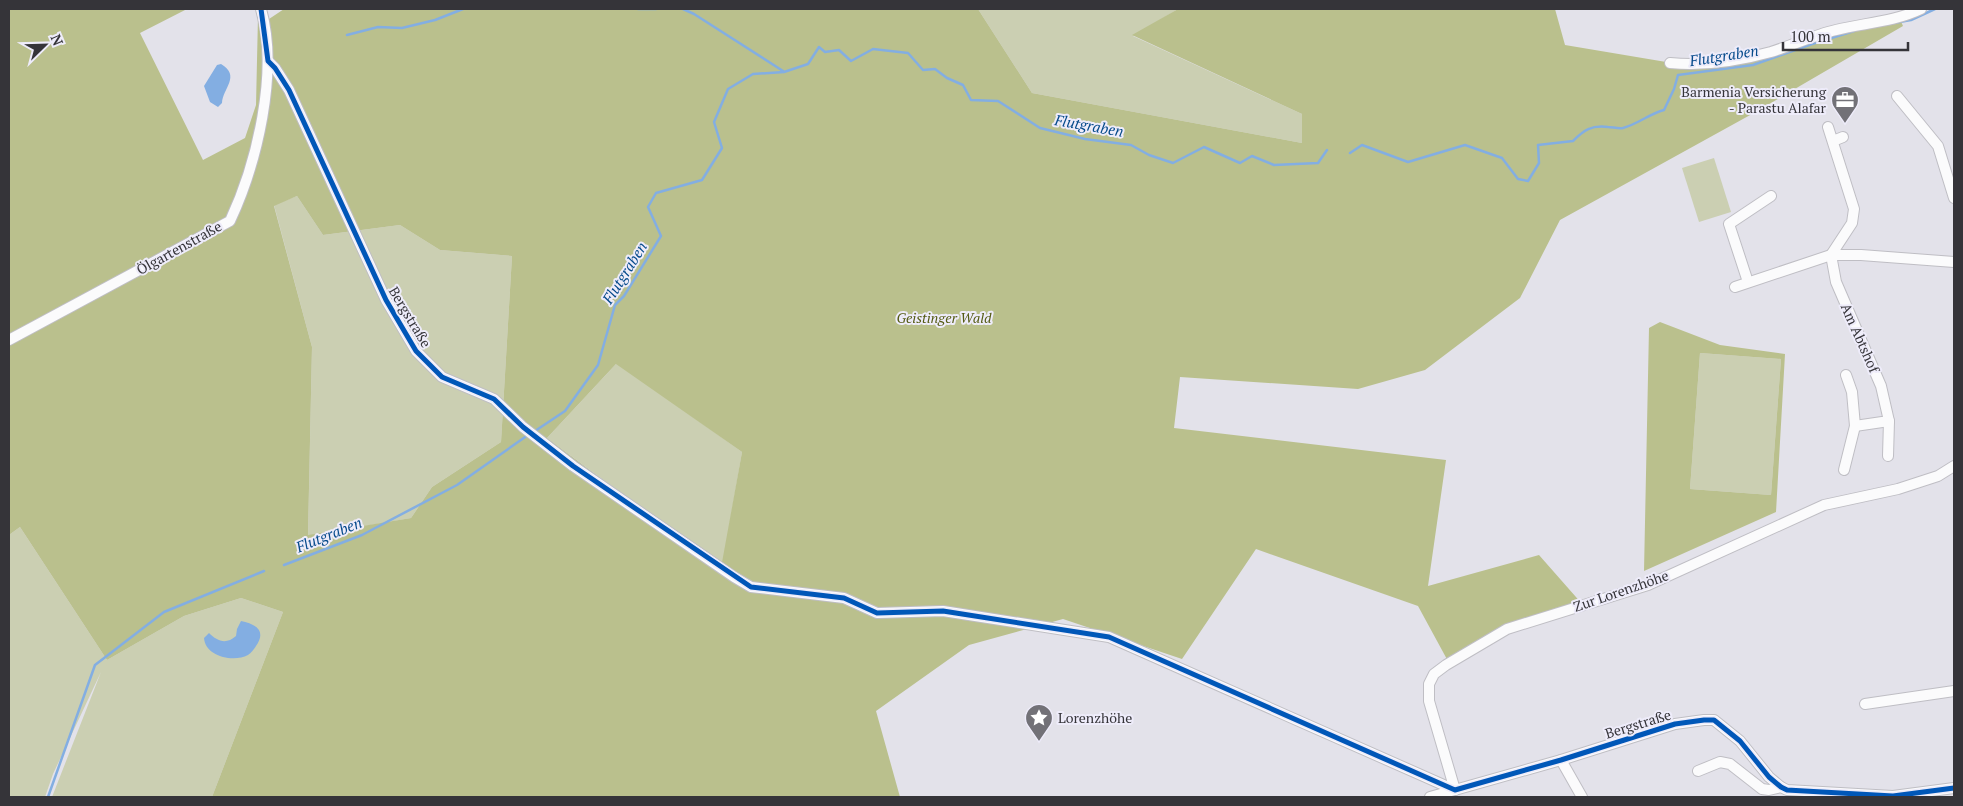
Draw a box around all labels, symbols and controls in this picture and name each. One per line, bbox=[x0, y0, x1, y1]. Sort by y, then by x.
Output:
north arrow bbox=[20, 20, 70, 70]
scale bar bbox=[1783, 20, 1908, 52]
text: 100 m bbox=[1790, 26, 1831, 46]
text: N bbox=[47, 31, 68, 49]
water label: Flutgraben bbox=[1687, 40, 1760, 70]
place label: Barmenia Versicherung - Parastu Alafar bbox=[1681, 82, 1827, 117]
office icon: Barmenia Versicherung - Parastu Alafar bbox=[1830, 85, 1860, 124]
water label: Flutgraben bbox=[1052, 109, 1125, 141]
street label: Ölgartenstraße bbox=[133, 216, 225, 279]
water label: Flutgraben bbox=[597, 238, 651, 308]
street label: Bergstraße bbox=[385, 283, 436, 351]
street label: Am Abtshof bbox=[1837, 300, 1885, 376]
park label: Geistinger Wald bbox=[896, 308, 992, 327]
water label: Flutgraben bbox=[292, 512, 365, 557]
street label: Zur Lorenzhöhe bbox=[1571, 565, 1671, 616]
place icon: Lorenzhöhe bbox=[1024, 703, 1054, 742]
street label: Bergstraße bbox=[1603, 704, 1673, 743]
place label: Lorenzhöhe bbox=[1058, 708, 1132, 727]

